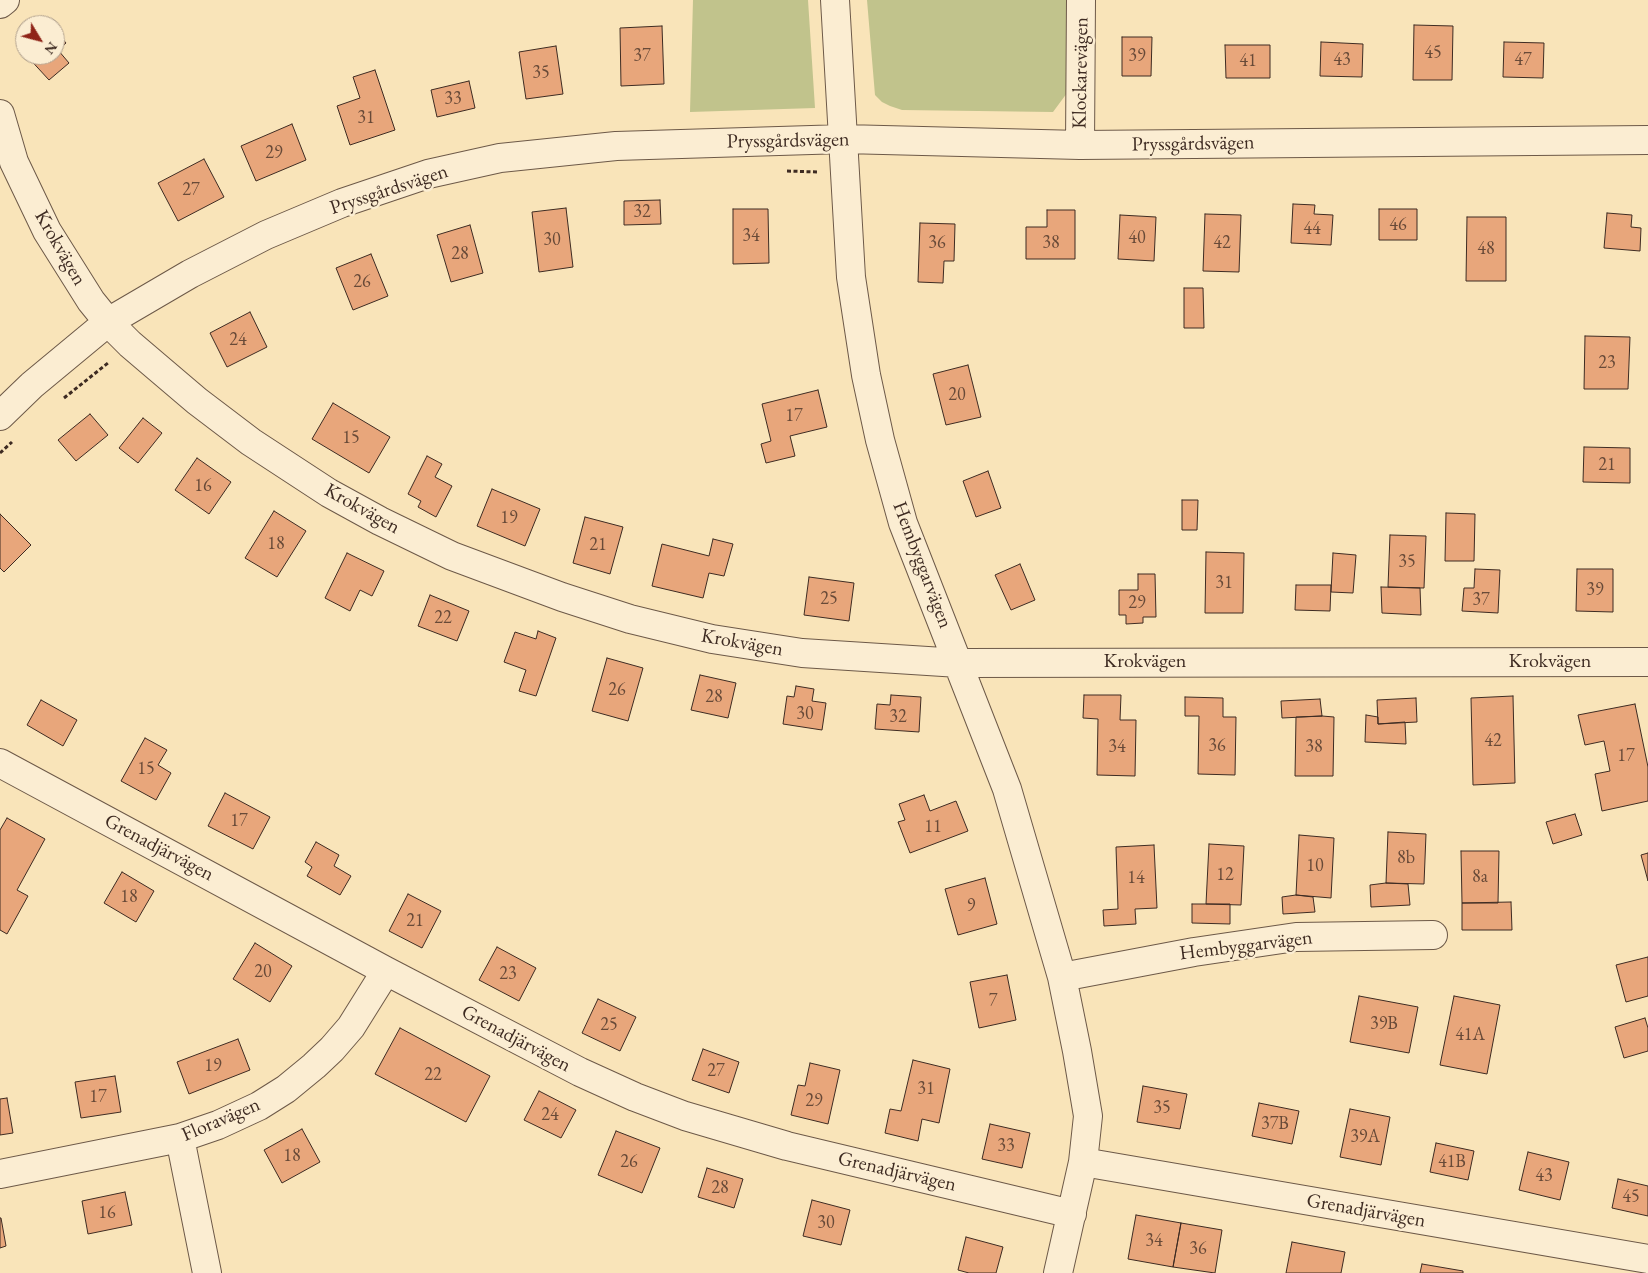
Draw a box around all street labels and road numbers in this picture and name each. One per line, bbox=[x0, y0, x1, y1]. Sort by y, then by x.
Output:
street label: Klockarevägen bbox=[1068, 17, 1094, 129]
street label: Pryssgårdsvägen bbox=[726, 128, 850, 154]
street label: Pryssgårdsvägen bbox=[1131, 131, 1255, 157]
street label: Pryssgårdsvägen bbox=[327, 160, 451, 220]
street label: Krokvägen bbox=[29, 206, 91, 290]
street label: Krokvägen bbox=[320, 478, 404, 540]
street label: Hembyggarvägen bbox=[887, 498, 957, 632]
street label: Krokvägen bbox=[699, 624, 785, 662]
street label: Krokvägen bbox=[1104, 650, 1186, 674]
street label: Krokvägen bbox=[1509, 650, 1591, 674]
street label: Grenadjärvägen bbox=[100, 809, 218, 887]
street label: Hembyggarvägen bbox=[1178, 926, 1314, 966]
street label: Grenadjärvägen bbox=[457, 1000, 575, 1078]
street label: Floravägen bbox=[178, 1093, 264, 1147]
street label: Grenadjärvägen bbox=[836, 1147, 958, 1197]
street label: Grenadjärvägen bbox=[1305, 1189, 1427, 1233]

